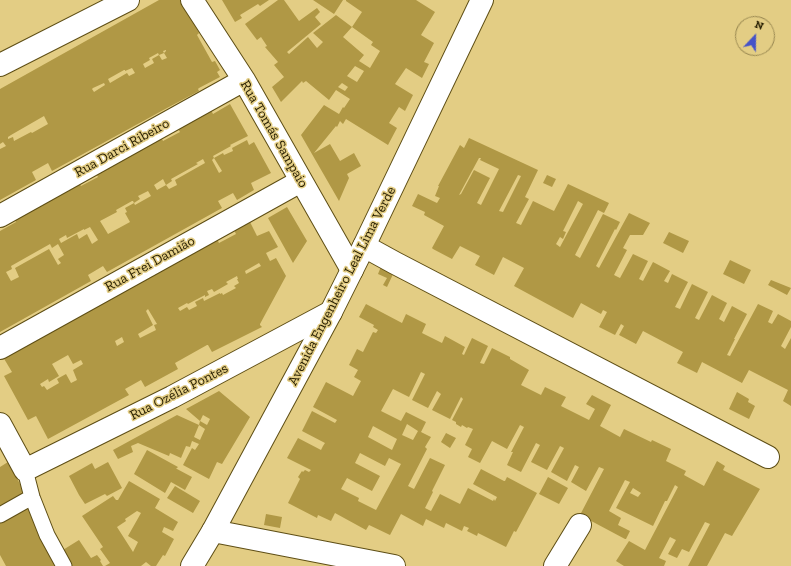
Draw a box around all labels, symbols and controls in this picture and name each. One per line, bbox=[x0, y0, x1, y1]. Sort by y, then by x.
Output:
north arrow bbox=[735, 16, 775, 56]
text: N bbox=[753, 18, 766, 33]
street label: Rua Tomás Sampaio bbox=[236, 77, 312, 191]
street label: Rua Darci Ribeiro bbox=[72, 115, 172, 181]
street label: Avenida Engenheiro Leal Lima Verde bbox=[284, 184, 400, 388]
street label: Rua Frei Damião bbox=[102, 232, 198, 296]
street label: Rua Ozélia Pontes bbox=[127, 360, 231, 424]

